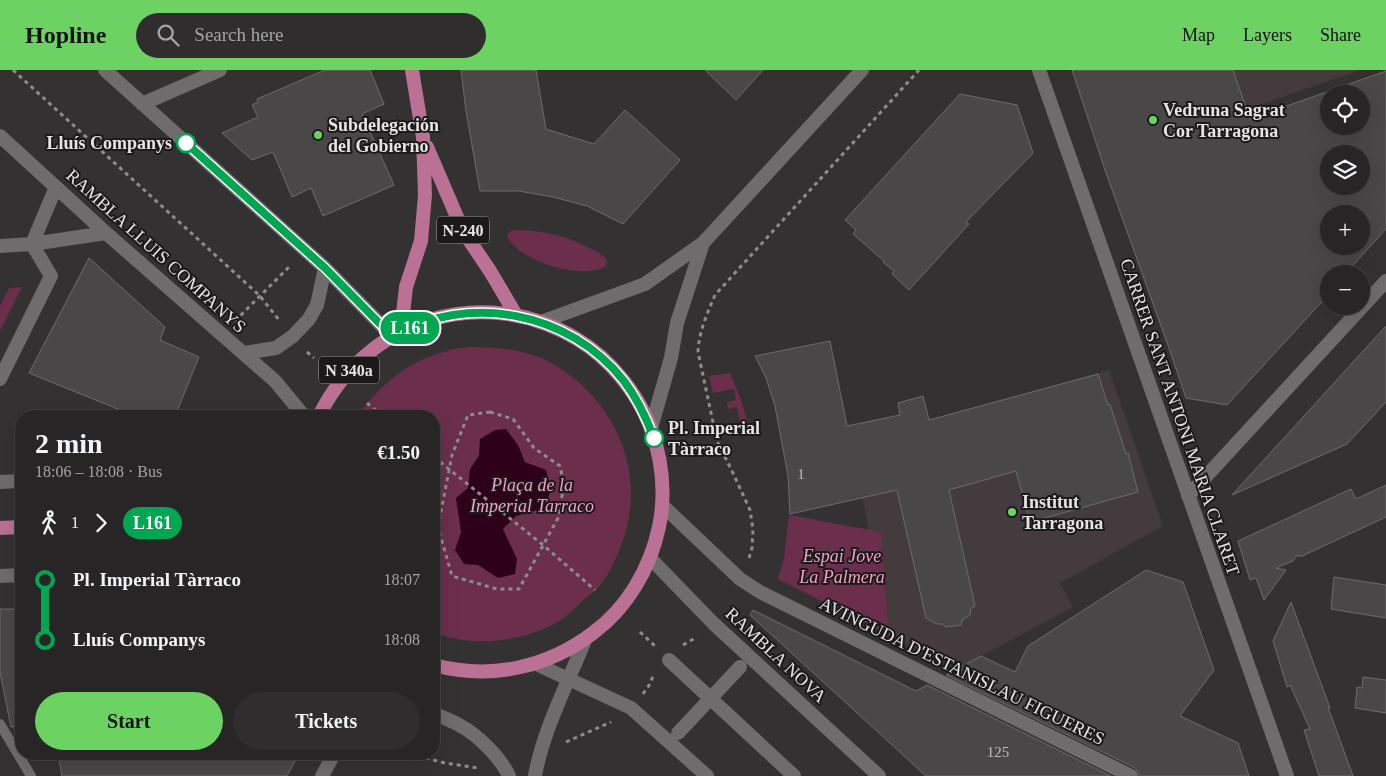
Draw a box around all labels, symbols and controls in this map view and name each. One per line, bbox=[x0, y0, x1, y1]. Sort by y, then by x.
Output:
search box bbox=[136, 13, 486, 58]
icon: search bbox=[154, 21, 182, 49]
text: Hopline bbox=[25, 22, 106, 48]
text: Search here bbox=[194, 24, 284, 45]
text: Map bbox=[1182, 25, 1215, 45]
text: Layers bbox=[1243, 25, 1292, 45]
text: Share bbox=[1320, 25, 1361, 45]
map controls bbox=[1320, 85, 1370, 315]
button: locate bbox=[1320, 85, 1370, 135]
place label: Vedruna Sagrat Cor Tarragona bbox=[1163, 100, 1285, 141]
marker: Vedruna Sagrat Cor Tarragona bbox=[1147, 114, 1159, 126]
place label: Subdelegación del Gobierno bbox=[328, 115, 439, 156]
marker: Subdelegación del Gobierno bbox=[312, 129, 324, 141]
place label: Lluís Companys bbox=[46, 133, 172, 153]
marker: Lluís Companys bbox=[176, 133, 196, 153]
button: layers bbox=[1320, 145, 1370, 195]
street label: RAMBLA LLUIS COMPANYS bbox=[62, 165, 250, 337]
button: + bbox=[1320, 205, 1370, 255]
road number: N-240 bbox=[437, 216, 489, 244]
street label: CARRER SANT ANTONI MARIA CLARET bbox=[1116, 256, 1244, 578]
button: − bbox=[1320, 265, 1370, 315]
line badge: L161 bbox=[375, 312, 445, 344]
text: L161 bbox=[390, 318, 430, 338]
road number: N 340a bbox=[319, 356, 379, 384]
place label: Pl. Imperial Tàrraco bbox=[668, 418, 760, 459]
text: 2 min bbox=[35, 428, 103, 459]
marker: Pl. Imperial Tàrraco bbox=[644, 428, 664, 448]
text: €1.50 bbox=[377, 442, 420, 463]
text: 18:06 – 18:08 · Bus bbox=[35, 463, 162, 480]
house number: 1 bbox=[797, 466, 805, 482]
park label: Plaça de la Imperial Tarraco bbox=[469, 475, 594, 516]
place label: Institut Tarragona bbox=[1022, 492, 1103, 533]
marker: Institut Tarragona bbox=[1006, 506, 1018, 518]
icon: walk bbox=[35, 509, 63, 537]
icon: forward bbox=[87, 509, 115, 537]
text: L161 bbox=[133, 513, 172, 533]
text: 1 bbox=[71, 514, 79, 531]
park label: Espai Jove La Palmera bbox=[798, 546, 885, 587]
text: Pl. Imperial Tàrraco bbox=[73, 569, 241, 590]
text: 18:07 bbox=[384, 571, 420, 588]
street label: AVINGUDA D'ESTANISLAU FIGUERES bbox=[816, 593, 1108, 749]
street label: RAMBLA NOVA bbox=[722, 603, 830, 707]
text: Lluís Companys bbox=[73, 629, 206, 650]
text: 18:08 bbox=[384, 631, 420, 648]
button: Start bbox=[35, 692, 223, 750]
button: Tickets bbox=[233, 692, 420, 750]
house number: 125 bbox=[987, 744, 1009, 760]

